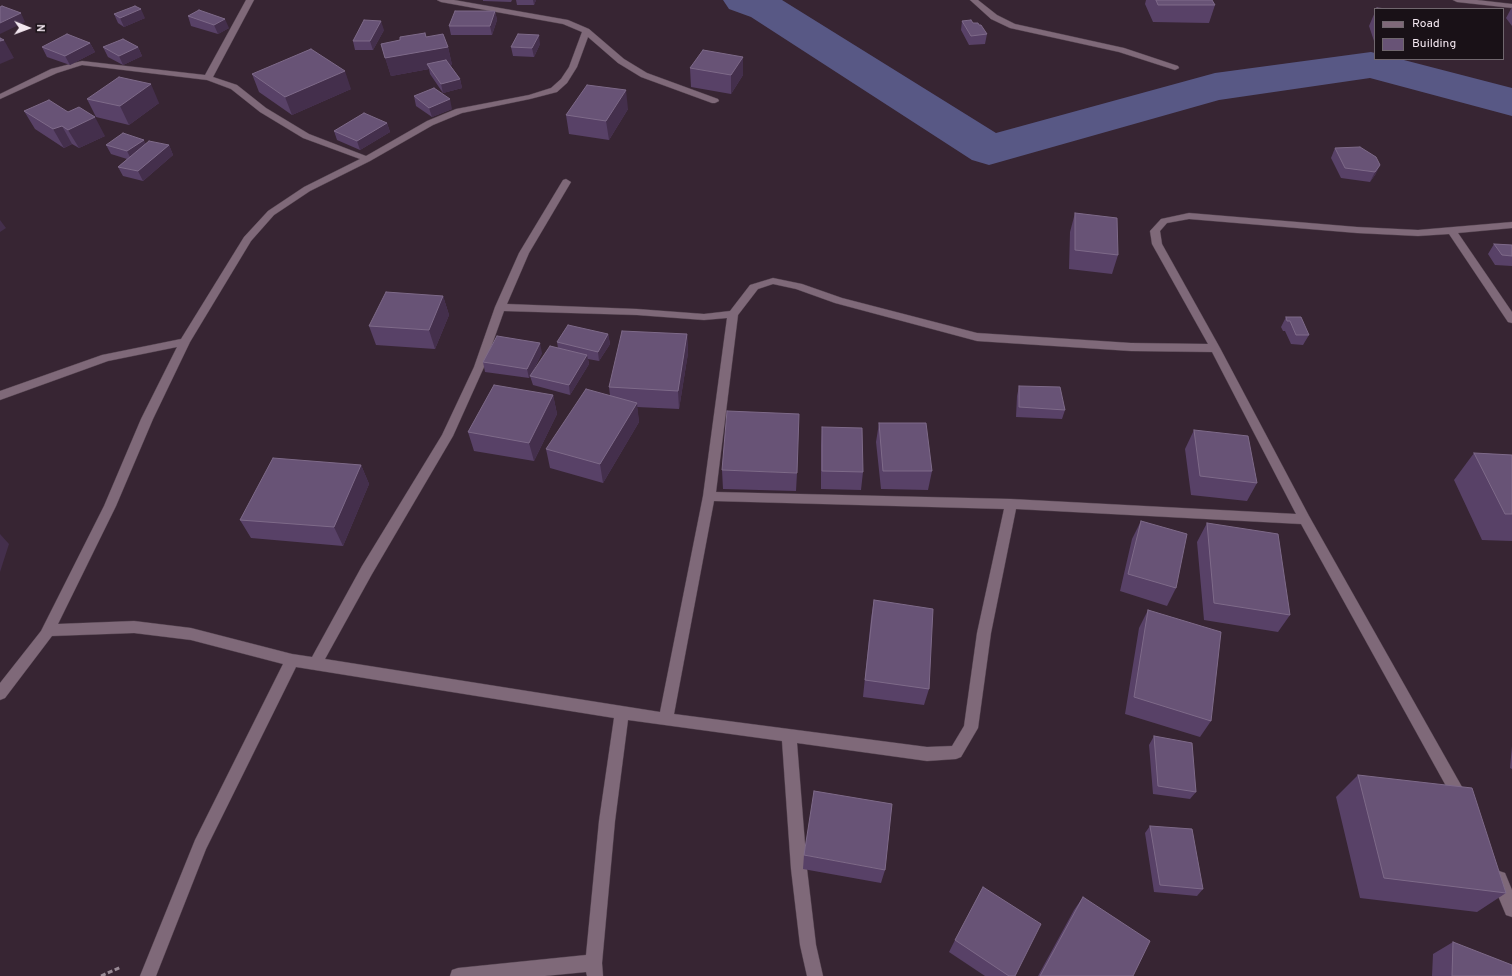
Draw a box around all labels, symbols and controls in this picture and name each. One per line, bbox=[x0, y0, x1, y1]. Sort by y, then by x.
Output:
north arrow bbox=[8, 8, 48, 48]
legend bbox=[1374, 8, 1504, 60]
text: Road bbox=[1412, 16, 1440, 32]
text: N bbox=[33, 24, 47, 32]
text: Building bbox=[1412, 36, 1456, 52]

